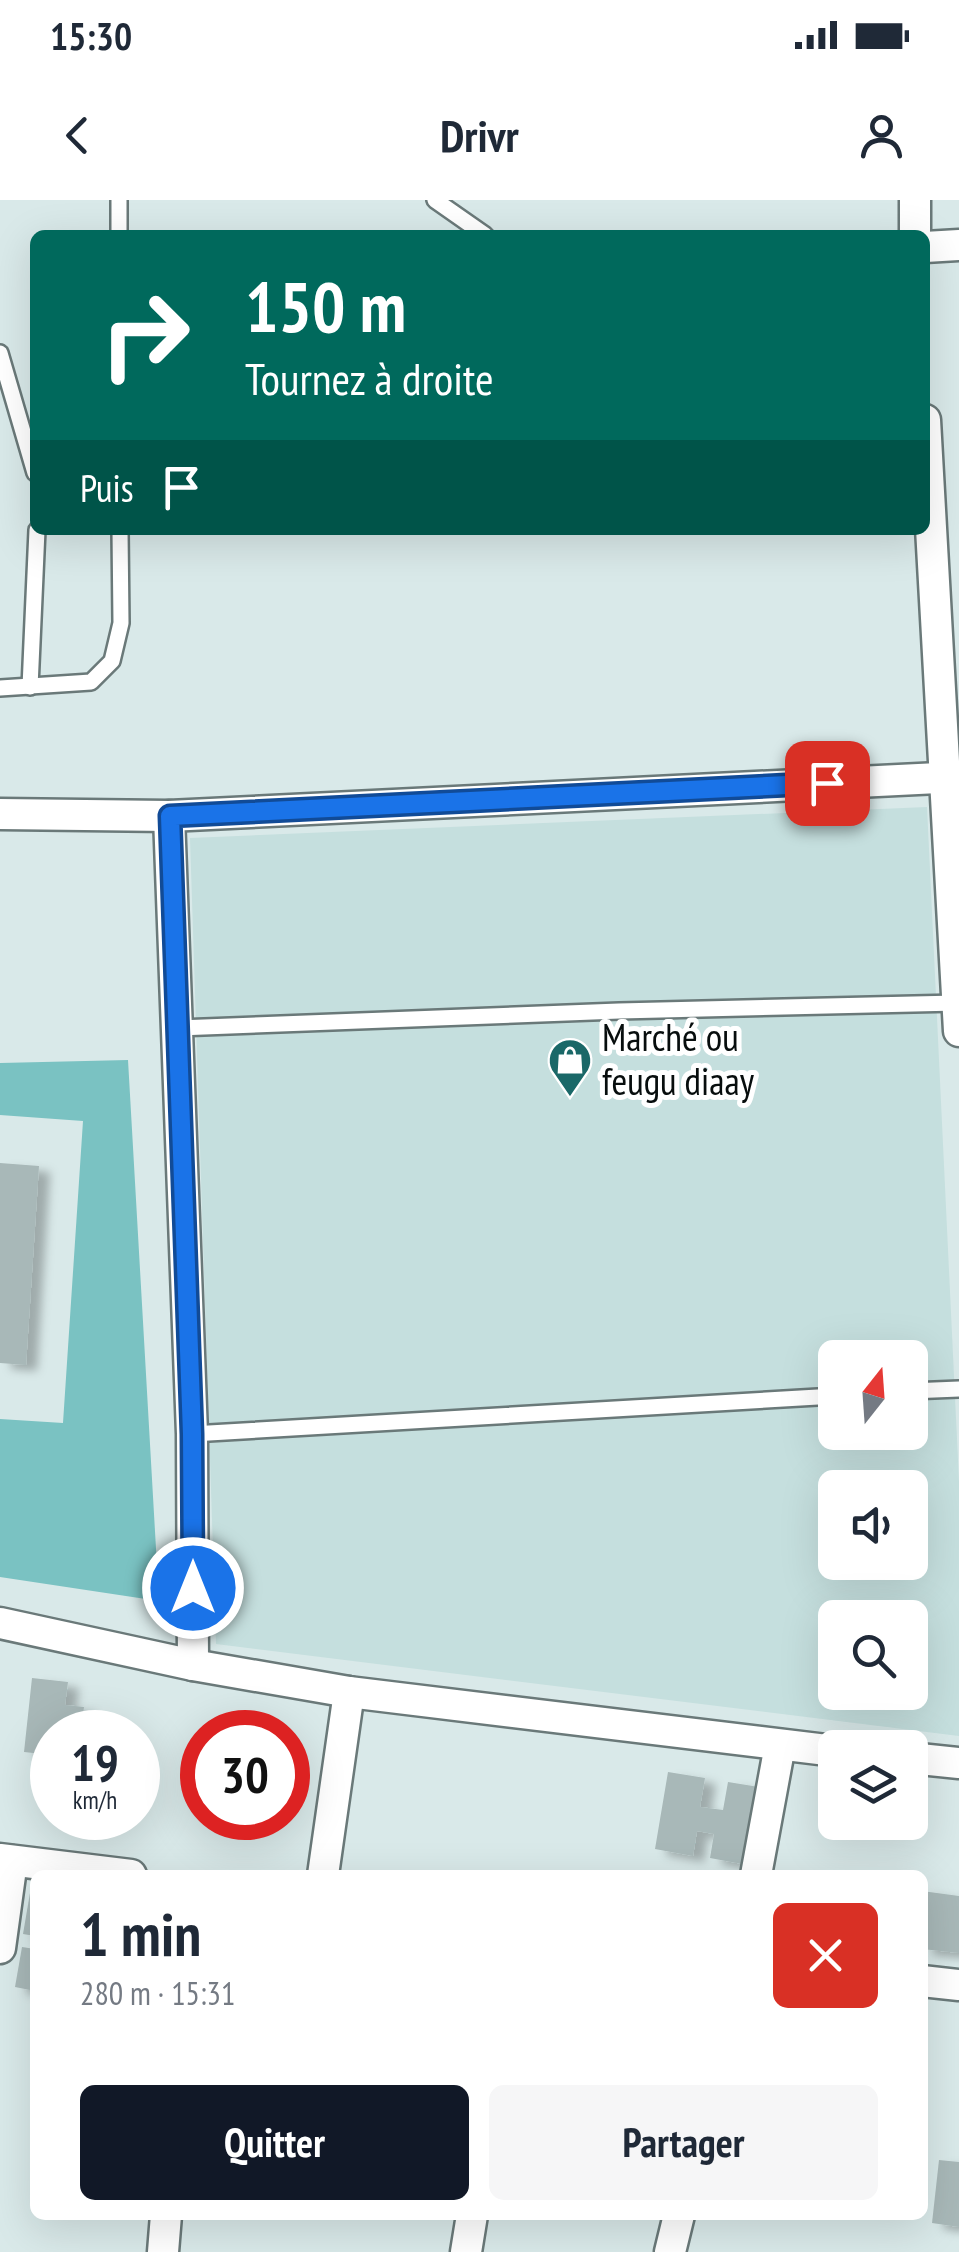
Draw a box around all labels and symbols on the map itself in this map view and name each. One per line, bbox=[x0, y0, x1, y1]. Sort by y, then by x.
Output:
pin bbox=[785, 741, 870, 826]
place label: Marché ou feugu diaay bbox=[602, 1012, 755, 1105]
shop icon: Marché ou feugu diaay bbox=[547, 1037, 593, 1098]
north arrow bbox=[818, 1340, 928, 1450]
position arrow bbox=[141, 1536, 245, 1640]
speed limit sign: 30 bbox=[180, 1710, 310, 1840]

